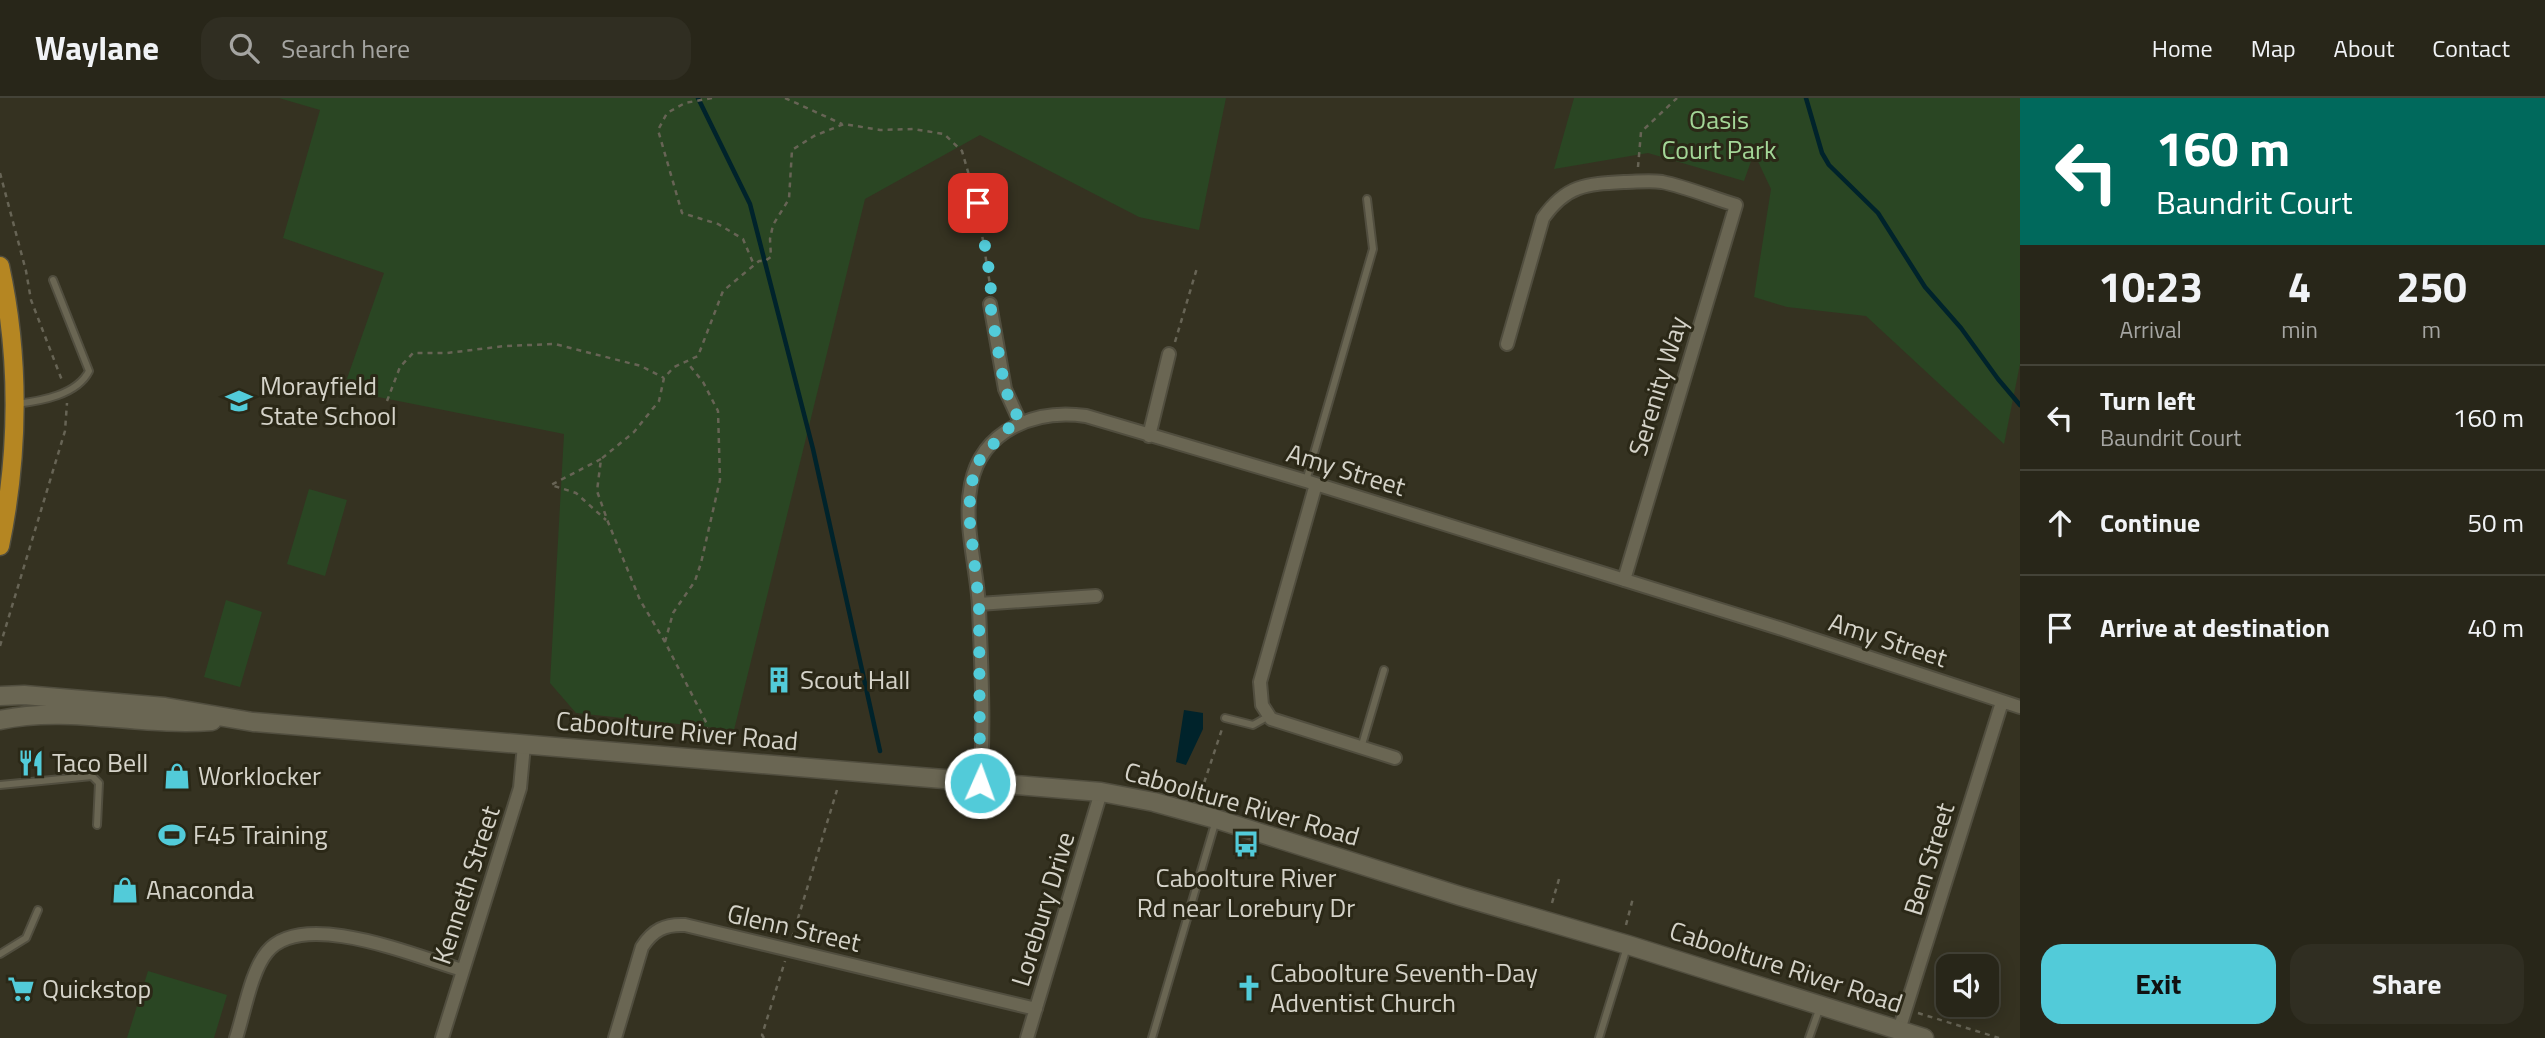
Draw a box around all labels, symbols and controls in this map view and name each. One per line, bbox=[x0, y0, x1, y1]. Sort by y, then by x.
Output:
search box bbox=[201, 17, 691, 80]
text: Waylane bbox=[35, 23, 159, 73]
icon: search bbox=[225, 29, 263, 67]
text: Search here bbox=[281, 29, 410, 68]
text: Home bbox=[2152, 30, 2213, 66]
text: Map bbox=[2251, 30, 2296, 66]
text: About bbox=[2334, 30, 2394, 66]
text: Contact bbox=[2432, 30, 2510, 66]
park label: Oasis Court Park bbox=[1661, 100, 1777, 169]
text: 160 m bbox=[2156, 110, 2290, 185]
icon: left bbox=[2041, 126, 2132, 217]
pin bbox=[948, 173, 1008, 233]
text: Baundrit Court bbox=[2156, 178, 2352, 226]
icon: arrive bbox=[959, 184, 997, 222]
text: 10:23 bbox=[2098, 254, 2203, 318]
text: 4 bbox=[2288, 254, 2311, 318]
text: 250 bbox=[2396, 254, 2467, 318]
street label: Serenity Way bbox=[1618, 311, 1697, 461]
text: Arrival bbox=[2119, 312, 2182, 347]
text: min bbox=[2281, 312, 2318, 347]
text: m bbox=[2422, 312, 2441, 347]
place label: Morayfield State School bbox=[260, 366, 397, 435]
text: Turn left bbox=[2100, 381, 2195, 420]
school or university icon: Morayfield State School bbox=[224, 386, 254, 416]
text: 160 m bbox=[2453, 398, 2524, 437]
icon: left bbox=[2041, 399, 2079, 437]
text: Baundrit Court bbox=[2100, 420, 2241, 455]
street label: Amy Street bbox=[1282, 433, 1410, 506]
text: Continue bbox=[2100, 503, 2200, 542]
text: 50 m bbox=[2467, 503, 2524, 542]
icon: ahead bbox=[2041, 504, 2079, 542]
street label: Amy Street bbox=[1824, 602, 1952, 677]
text: Arrive at destination bbox=[2100, 608, 2330, 647]
text: 40 m bbox=[2467, 608, 2524, 647]
icon: arrive bbox=[2041, 609, 2079, 647]
place label: Scout Hall bbox=[800, 660, 910, 699]
building icon: Scout Hall bbox=[764, 665, 794, 695]
street label: Caboolture River Road bbox=[554, 700, 800, 761]
place label: Taco Bell bbox=[52, 743, 148, 782]
position arrow bbox=[943, 746, 1017, 820]
restaurant icon: Taco Bell bbox=[16, 748, 46, 778]
street label: Caboolture River Road bbox=[1120, 751, 1364, 856]
place label: Worklocker bbox=[198, 756, 321, 795]
shop icon: Worklocker bbox=[162, 761, 192, 791]
street label: Ben Street bbox=[1893, 798, 1964, 920]
street label: Kenneth Street bbox=[422, 801, 509, 969]
place label: F45 Training bbox=[193, 815, 328, 854]
sports icon: F45 Training bbox=[157, 820, 187, 850]
street label: Lorebury Drive bbox=[1001, 827, 1084, 991]
bus stop icon: Caboolture River Rd near Lorebury Dr bbox=[1231, 829, 1261, 859]
place label: Caboolture River Rd near Lorebury Dr bbox=[1137, 858, 1355, 927]
place label: Anaconda bbox=[146, 870, 254, 909]
shop icon: Anaconda bbox=[110, 875, 140, 905]
street label: Glenn Street bbox=[724, 893, 865, 962]
street label: Caboolture River Road bbox=[1665, 910, 1908, 1023]
button: Exit bbox=[2041, 944, 2276, 1024]
button: Share bbox=[2290, 944, 2524, 1024]
place label: Caboolture Seventh-Day Adventist Church bbox=[1270, 953, 1538, 1022]
map controls bbox=[1936, 954, 1999, 1017]
button: sound bbox=[1936, 954, 1999, 1017]
place label: Quickstop bbox=[42, 969, 151, 1008]
church icon: Caboolture Seventh-Day Adventist Church bbox=[1234, 973, 1264, 1003]
supermarket icon: Quickstop bbox=[6, 974, 36, 1004]

